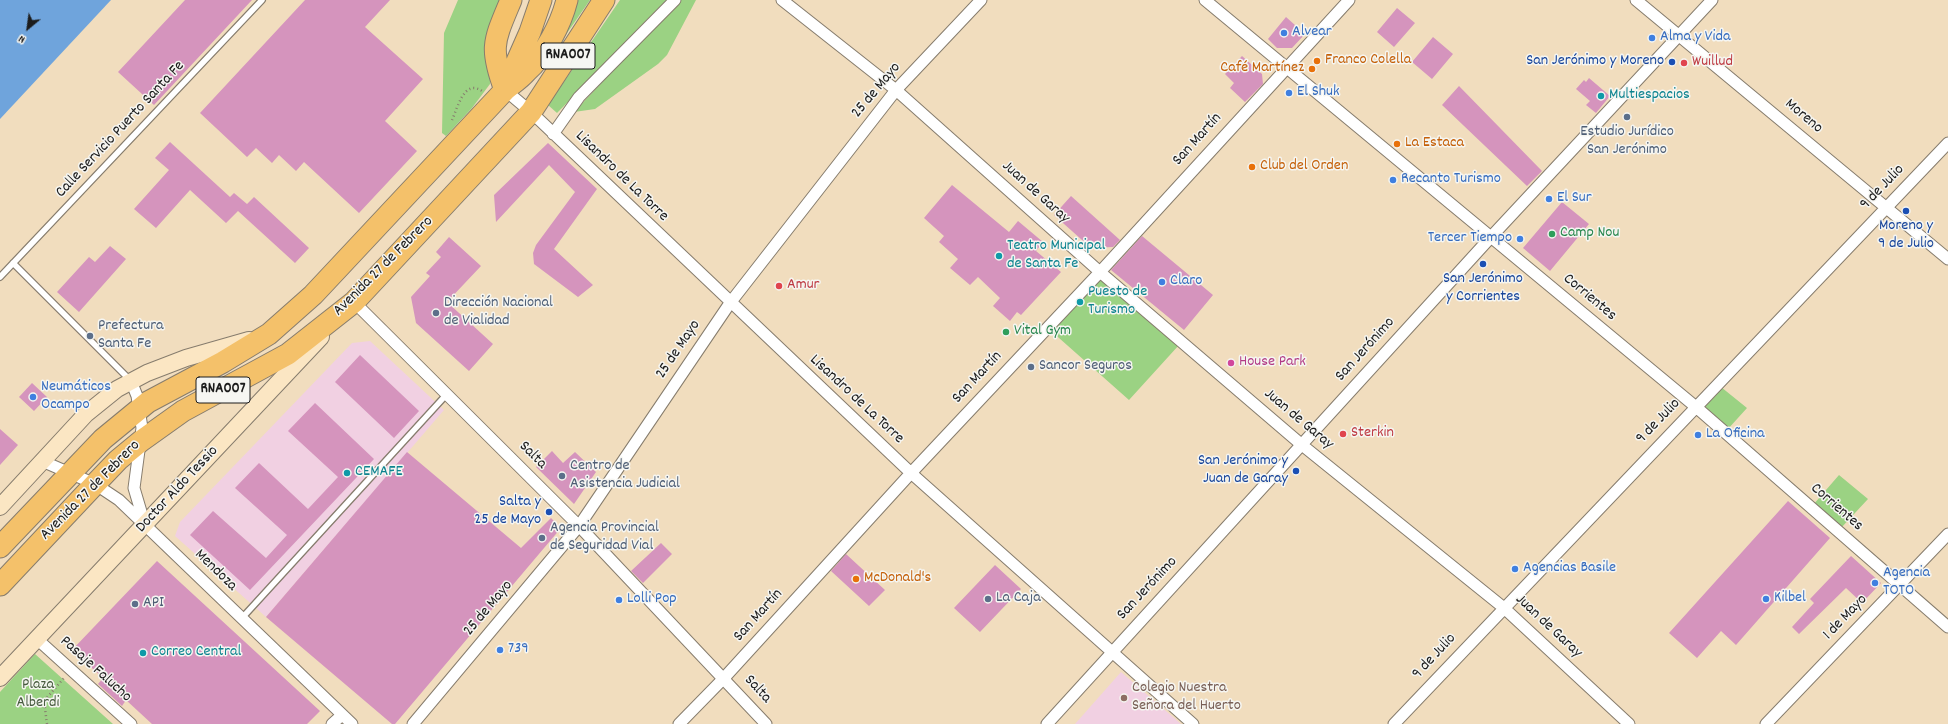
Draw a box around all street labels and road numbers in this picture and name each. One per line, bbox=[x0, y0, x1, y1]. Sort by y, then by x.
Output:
road number: RNA007 bbox=[541, 43, 595, 69]
street label: Calle Servicio Puerto Santa Fe bbox=[52, 57, 190, 203]
street label: 25 de Mayo bbox=[848, 59, 906, 123]
street label: Moreno bbox=[1780, 96, 1826, 138]
street label: San Martín bbox=[1169, 110, 1227, 170]
street label: Lisandro de La Torre bbox=[570, 128, 672, 226]
street label: Juan de Garay bbox=[997, 157, 1073, 229]
street label: 9 de Julio bbox=[1857, 161, 1909, 215]
street label: Avenida 27 de Febrero bbox=[330, 213, 438, 321]
street label: Corrientes bbox=[1558, 270, 1620, 326]
street label: San Jerónimo bbox=[1332, 314, 1400, 386]
street label: 25 de Mayo bbox=[652, 317, 706, 383]
street label: San Martín bbox=[949, 348, 1007, 408]
street label: Lisandro de La Torre bbox=[805, 351, 907, 449]
road number: RNA007 bbox=[196, 377, 250, 403]
street label: Juan de Garay bbox=[1259, 385, 1337, 455]
street label: 9 de Julio bbox=[1633, 395, 1685, 449]
street label: Avenida 27 de Febrero bbox=[37, 437, 145, 545]
street label: Salta bbox=[514, 438, 550, 474]
street label: Doctor Aldo Tessio bbox=[133, 442, 223, 538]
street label: Corrientes bbox=[1806, 480, 1866, 536]
street label: Mendoza bbox=[190, 546, 240, 596]
street label: San Jerónimo bbox=[1114, 553, 1182, 625]
street label: 25 de Mayo bbox=[460, 577, 518, 641]
street label: San Martín bbox=[730, 586, 788, 646]
street label: Juan de Garay bbox=[1510, 591, 1586, 663]
street label: 1 de Mayo bbox=[1820, 591, 1872, 645]
street label: 9 de Julio bbox=[1409, 630, 1461, 684]
street label: Pasaje Falucho bbox=[55, 633, 135, 707]
street label: Salta bbox=[739, 672, 775, 708]

